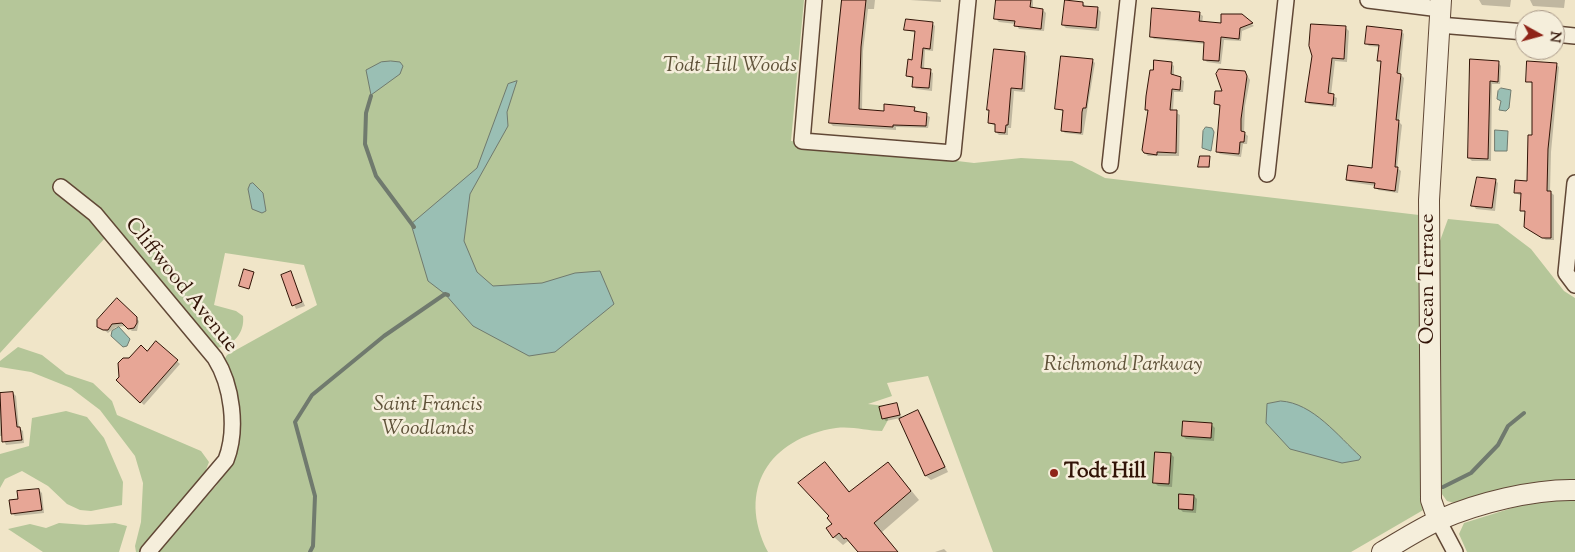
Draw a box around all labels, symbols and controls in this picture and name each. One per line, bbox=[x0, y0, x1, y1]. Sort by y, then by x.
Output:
north arrow bbox=[1515, 10, 1565, 60]
text: N bbox=[1543, 30, 1565, 43]
park label: Todt Hill Woods bbox=[663, 54, 797, 80]
street label: Cliffwood Avenue bbox=[118, 214, 242, 358]
street label: Ocean Terrace bbox=[1416, 214, 1442, 344]
park label: Richmond Parkway bbox=[1044, 353, 1202, 379]
park label: Saint Francis Woodlands bbox=[373, 393, 483, 443]
place label: Todt Hill bbox=[1064, 460, 1146, 486]
marker: Todt Hill bbox=[1048, 467, 1060, 479]

